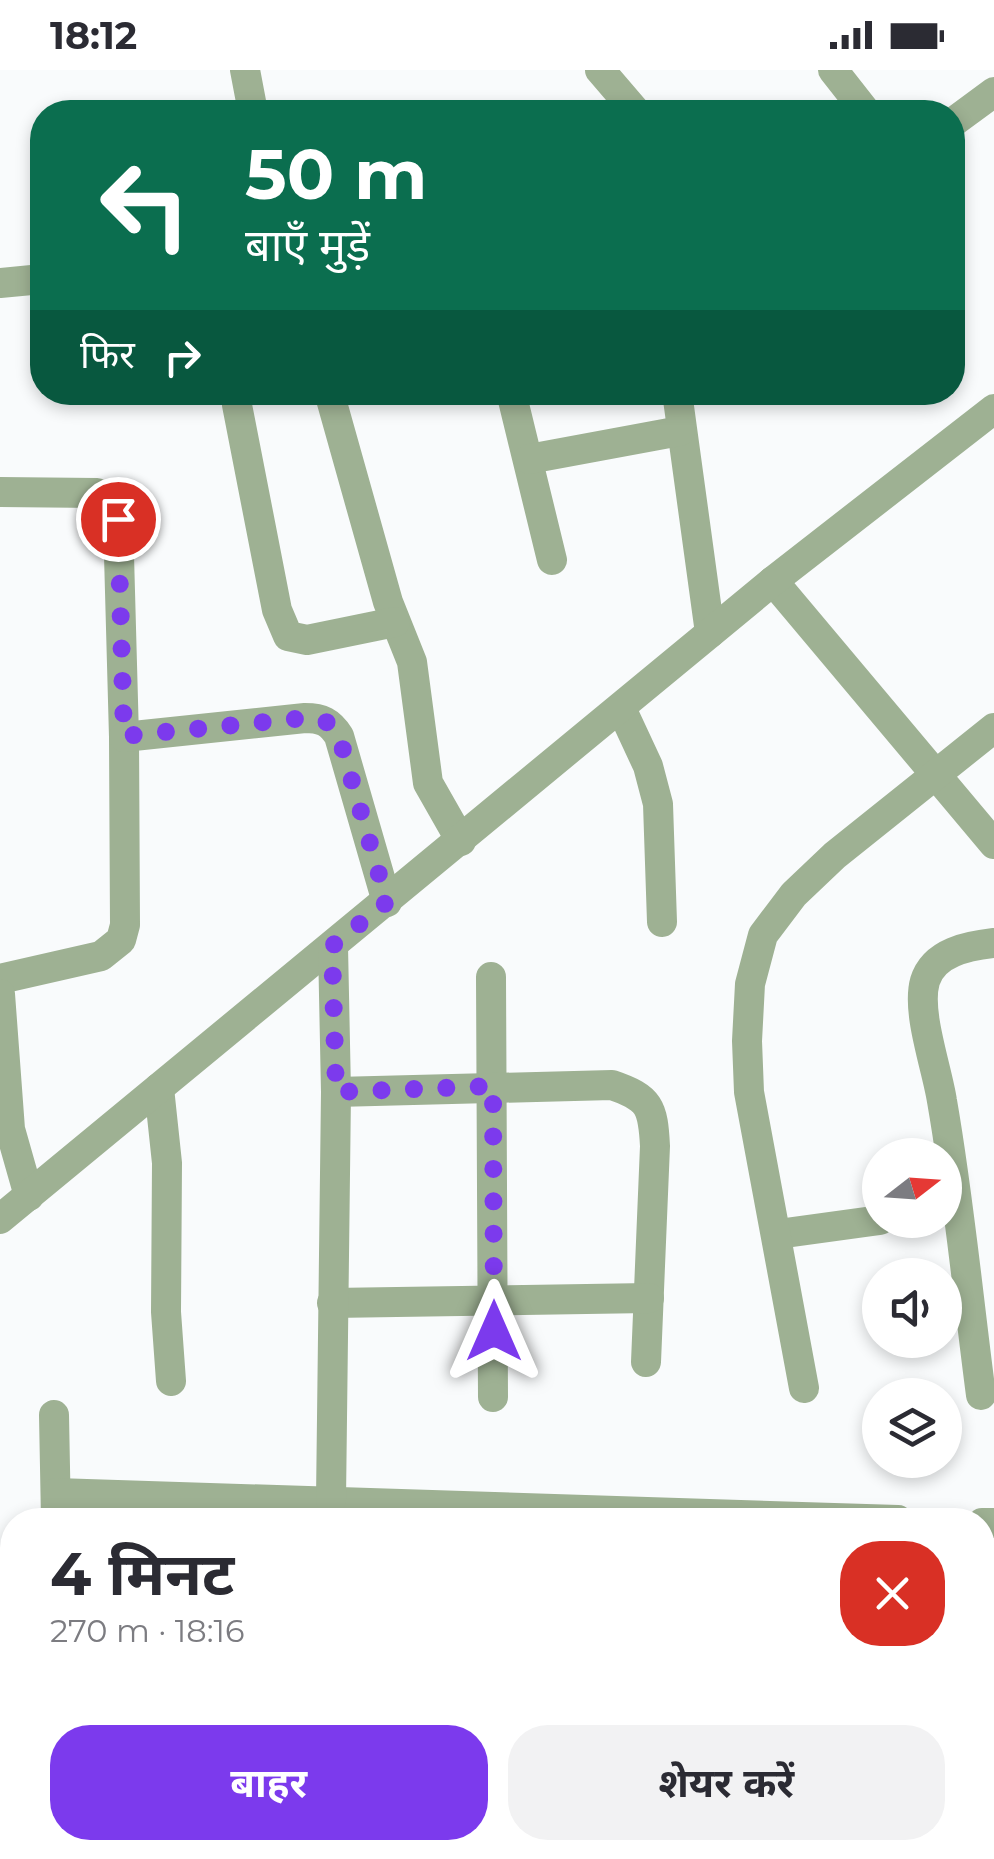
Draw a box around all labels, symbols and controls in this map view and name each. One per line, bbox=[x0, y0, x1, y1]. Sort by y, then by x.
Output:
text: 18:12 bbox=[50, 12, 137, 59]
text: 50 m bbox=[245, 131, 427, 217]
icon: left bbox=[80, 140, 210, 270]
text: बाएँ मुड़ें bbox=[245, 217, 370, 272]
icon: right bbox=[155, 330, 210, 385]
text: फिर bbox=[80, 331, 135, 378]
pin bbox=[76, 477, 161, 562]
icon: arrive bbox=[91, 492, 146, 547]
north arrow bbox=[862, 1138, 962, 1238]
map controls bbox=[862, 1138, 962, 1478]
button: sound bbox=[862, 1258, 962, 1358]
position arrow bbox=[442, 1279, 546, 1383]
button: layers bbox=[862, 1378, 962, 1478]
text: 4 मिनट bbox=[50, 1537, 234, 1610]
button: close bbox=[840, 1541, 945, 1646]
text: 270 m · 18:16 bbox=[50, 1611, 244, 1650]
button: बाहर bbox=[50, 1725, 488, 1840]
button: शेयर करें bbox=[508, 1725, 945, 1840]

